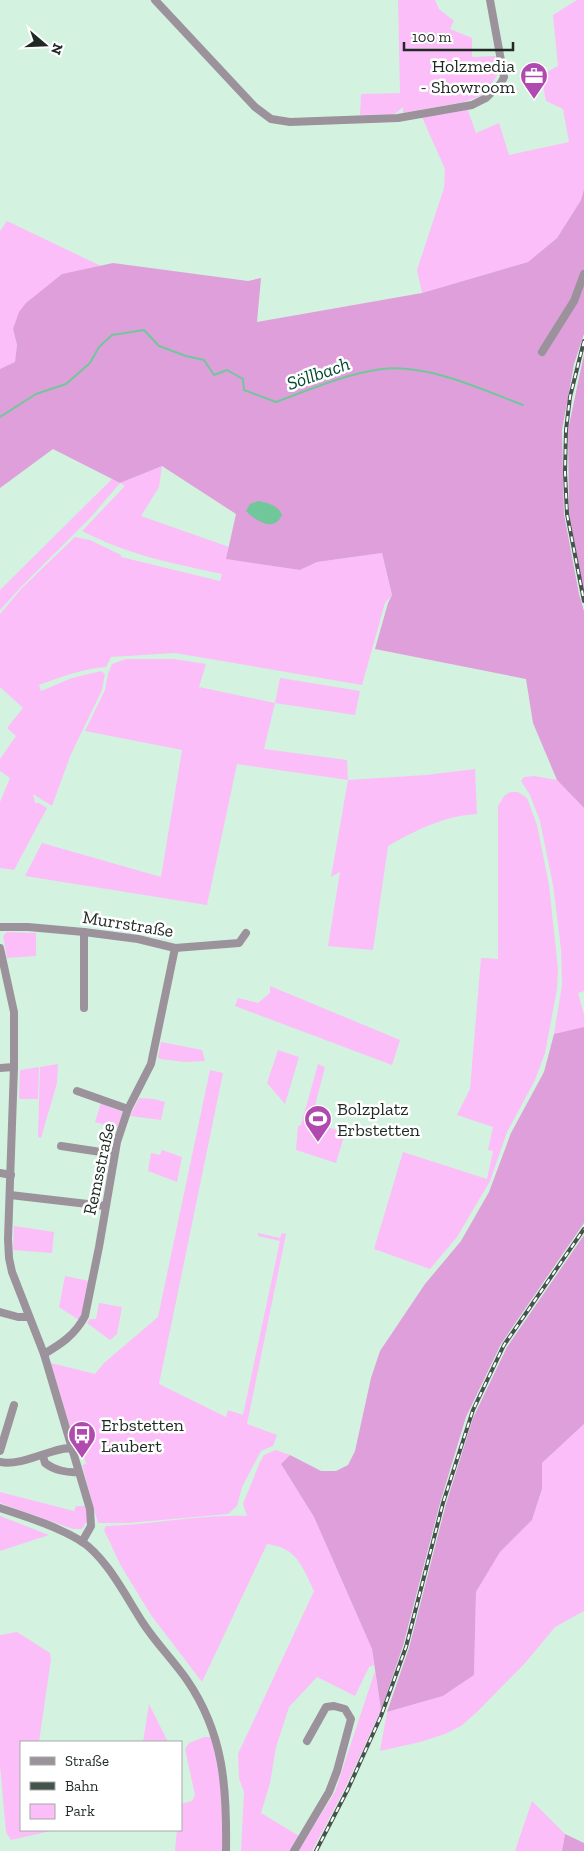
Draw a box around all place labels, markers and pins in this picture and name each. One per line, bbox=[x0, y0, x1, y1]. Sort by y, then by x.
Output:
place label: Holzmedia - Showroom bbox=[421, 55, 515, 98]
office icon: Holzmedia - Showroom bbox=[519, 61, 549, 100]
place label: Bolzplatz Erbstetten bbox=[337, 1098, 421, 1141]
sports icon: Bolzplatz Erbstetten bbox=[303, 1104, 333, 1143]
place label: Erbstetten Laubert bbox=[101, 1414, 185, 1457]
bus stop icon: Erbstetten Laubert bbox=[67, 1420, 97, 1459]

